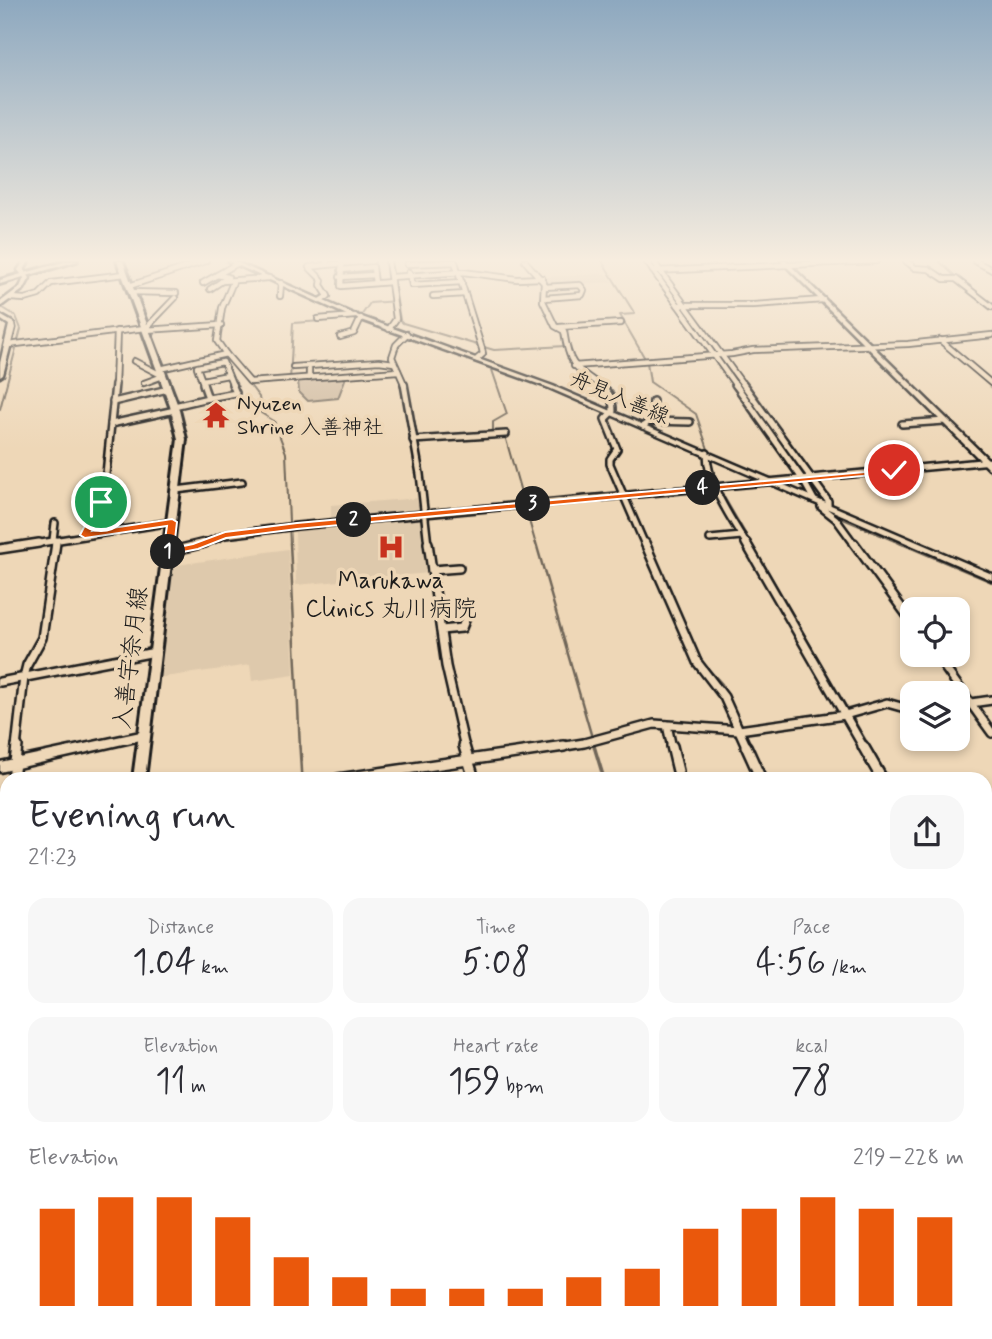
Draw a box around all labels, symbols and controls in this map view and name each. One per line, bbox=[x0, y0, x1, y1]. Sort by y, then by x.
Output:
street label: 舟見入善線 bbox=[566, 365, 673, 431]
place label: Nyuzen Shrine 入善神社 bbox=[237, 390, 384, 442]
temple icon: Nyuzen Shrine 入善神社 bbox=[201, 400, 231, 430]
pin bbox=[864, 440, 924, 500]
icon: check bbox=[875, 451, 913, 489]
pin: 4 bbox=[686, 470, 720, 505]
pin bbox=[71, 472, 131, 532]
text: 4 bbox=[697, 475, 708, 500]
icon: arrive bbox=[82, 483, 120, 521]
pin: 3 bbox=[516, 486, 550, 522]
text: 3 bbox=[528, 491, 537, 516]
pin: 2 bbox=[336, 503, 372, 538]
text: 2 bbox=[349, 507, 358, 532]
hospital icon: Marukawa Clinics 丸川病院 bbox=[376, 532, 406, 562]
pin: 1 bbox=[150, 534, 186, 570]
text: 1 bbox=[163, 539, 172, 564]
place label: Marukawa Clinics 丸川病院 bbox=[305, 566, 477, 625]
street label: 入善宇奈月線 bbox=[107, 585, 156, 732]
map controls bbox=[900, 597, 970, 751]
button: locate bbox=[900, 597, 970, 667]
button: layers bbox=[900, 681, 970, 751]
text: Evening run bbox=[28, 792, 235, 841]
button: share bbox=[890, 795, 964, 869]
text: 21:23 bbox=[28, 843, 76, 873]
text: Distance bbox=[147, 915, 214, 940]
text: Time bbox=[476, 915, 516, 940]
text: Pace bbox=[792, 915, 830, 940]
text: 1.04 bbox=[132, 940, 196, 986]
text: 5:08 bbox=[461, 940, 531, 986]
text: 4:56 bbox=[756, 940, 826, 986]
text: km bbox=[196, 955, 229, 980]
text: /km bbox=[826, 955, 867, 980]
text: Elevation bbox=[143, 1034, 218, 1059]
text: Heart rate bbox=[453, 1034, 539, 1059]
text: kcal bbox=[795, 1034, 827, 1059]
text: 11 bbox=[155, 1059, 186, 1105]
text: 159 bbox=[448, 1059, 501, 1105]
text: 78 bbox=[791, 1059, 832, 1105]
text: m bbox=[186, 1074, 206, 1099]
text: bpm bbox=[501, 1074, 544, 1099]
text: Elevation bbox=[28, 1143, 119, 1173]
text: 219–228 m bbox=[853, 1143, 964, 1173]

